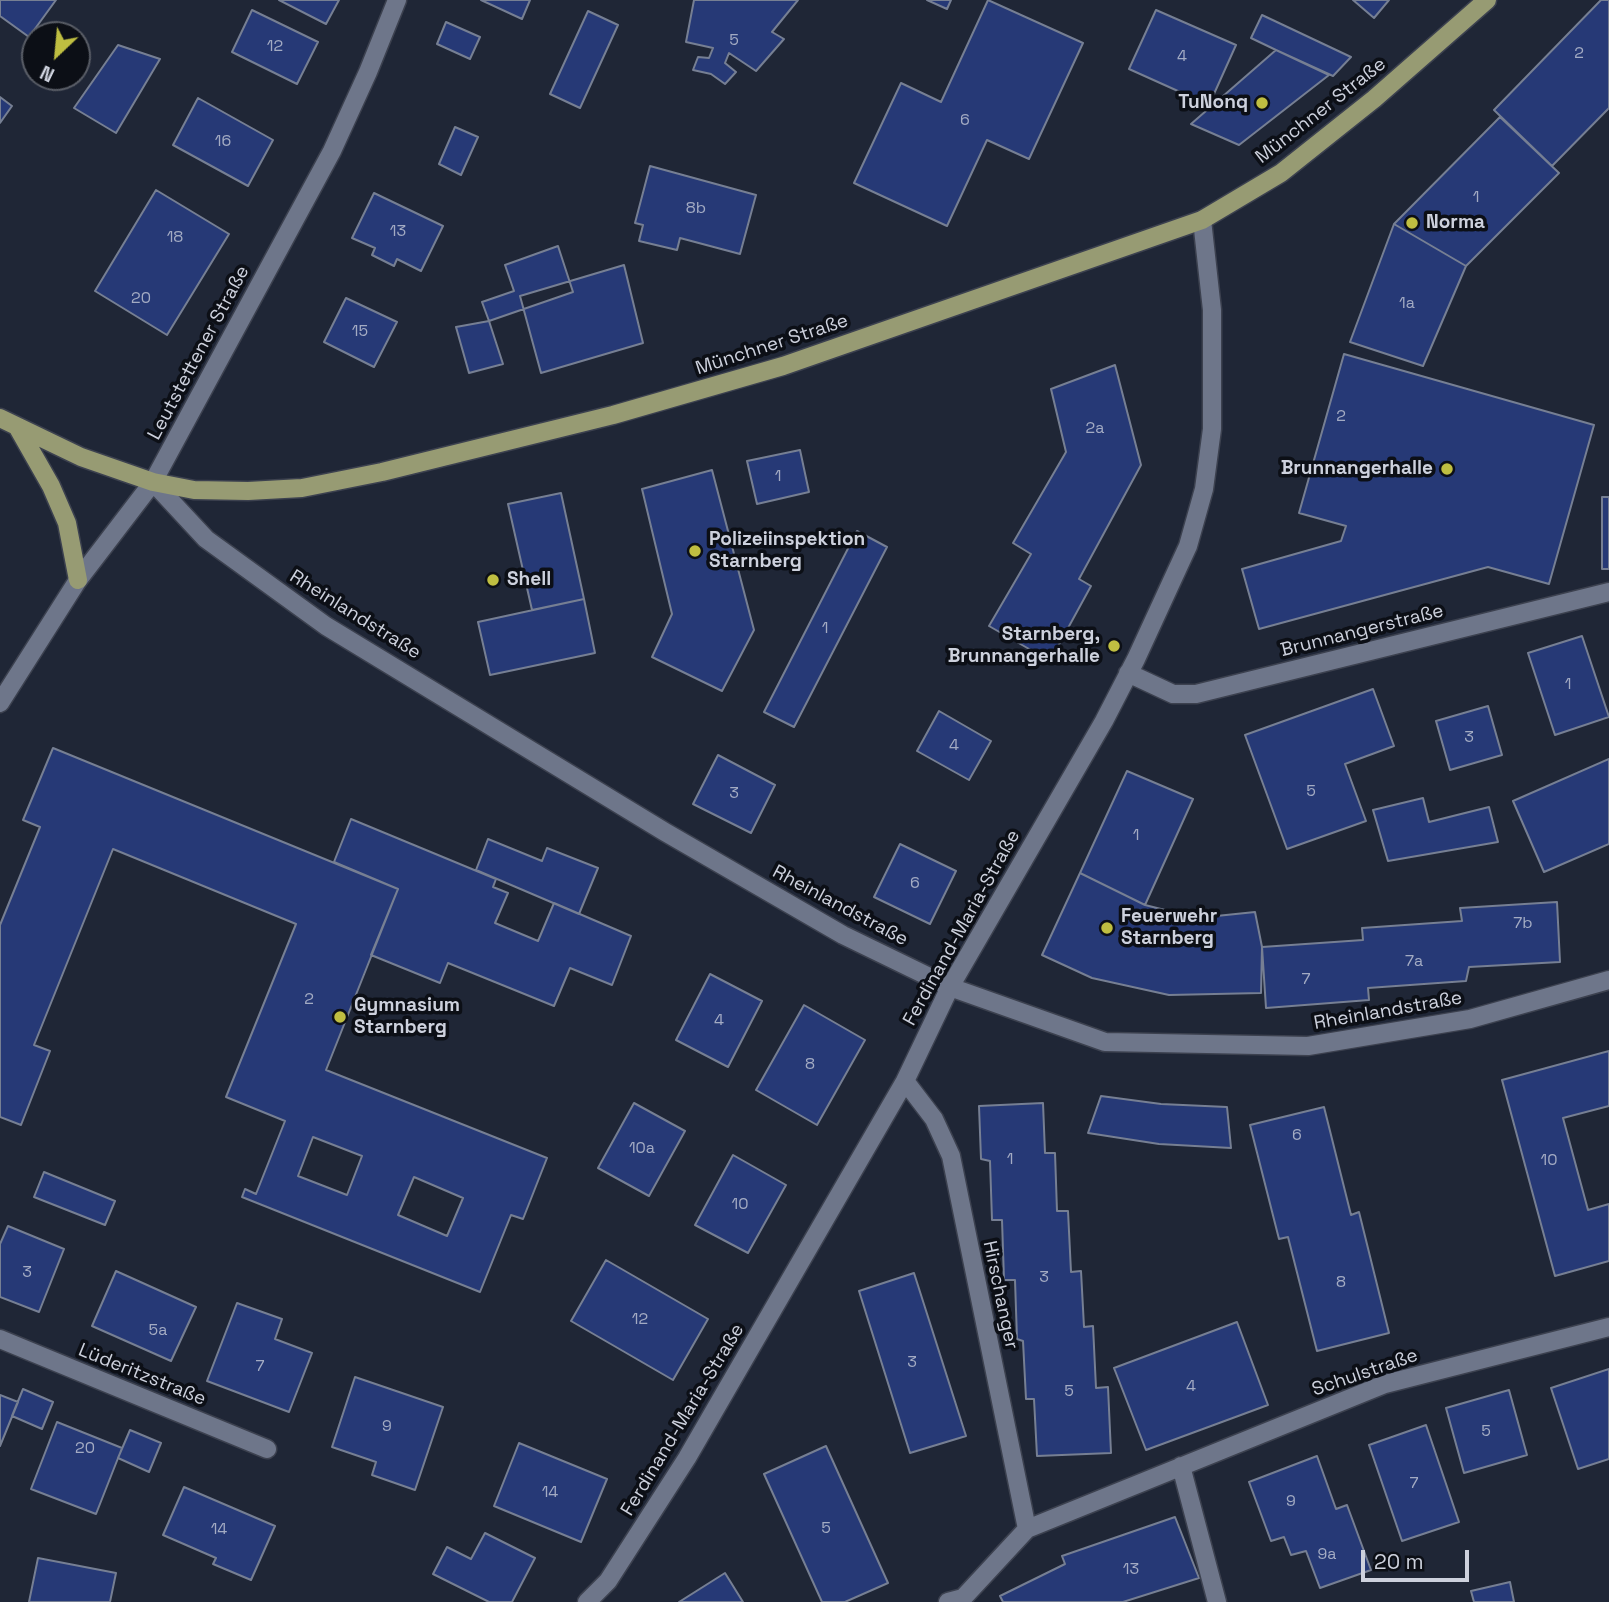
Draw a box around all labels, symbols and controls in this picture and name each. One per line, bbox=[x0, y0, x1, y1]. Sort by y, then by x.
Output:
north arrow bbox=[21, 21, 91, 91]
house number: 5 bbox=[729, 31, 739, 51]
house number: 12 bbox=[267, 37, 283, 57]
house number: 2 bbox=[1574, 44, 1584, 64]
house number: 4 bbox=[1177, 47, 1187, 67]
street label: Münchner Straße bbox=[1251, 53, 1391, 169]
text: N bbox=[36, 60, 59, 88]
place label: TuNonq bbox=[1178, 92, 1248, 114]
marker: TuNonq bbox=[1254, 95, 1270, 111]
house number: 6 bbox=[960, 111, 970, 131]
house number: 16 bbox=[215, 132, 231, 152]
house number: 1 bbox=[1473, 188, 1479, 208]
house number: 8b bbox=[686, 199, 706, 219]
place label: Norma bbox=[1426, 212, 1485, 234]
marker: Norma bbox=[1404, 215, 1420, 231]
house number: 13 bbox=[390, 222, 406, 242]
house number: 18 bbox=[167, 228, 183, 248]
street label: Leutstettener Straße bbox=[143, 262, 255, 444]
house number: 20 bbox=[131, 289, 151, 309]
house number: 1a bbox=[1399, 294, 1415, 314]
street label: Münchner Straße bbox=[693, 310, 851, 380]
house number: 15 bbox=[352, 322, 368, 342]
house number: 2 bbox=[1336, 407, 1346, 427]
house number: 2a bbox=[1086, 419, 1104, 439]
place label: Brunnangerhalle bbox=[1281, 458, 1433, 480]
marker: Brunnangerhalle bbox=[1439, 461, 1455, 477]
house number: 1 bbox=[775, 467, 781, 487]
place label: Polizeiinspektion Starnberg bbox=[709, 529, 865, 573]
marker: Polizeiinspektion Starnberg bbox=[687, 543, 703, 559]
street label: Rheinlandstraße bbox=[285, 566, 425, 664]
place label: Shell bbox=[507, 569, 551, 591]
marker: Shell bbox=[485, 572, 501, 588]
street label: Brunnangerstraße bbox=[1278, 600, 1446, 662]
house number: 1 bbox=[822, 619, 828, 639]
place label: Starnberg, Brunnangerhalle bbox=[948, 624, 1100, 668]
marker: Starnberg, Brunnangerhalle bbox=[1106, 638, 1122, 654]
house number: 1 bbox=[1565, 675, 1571, 695]
house number: 3 bbox=[1464, 728, 1474, 748]
house number: 4 bbox=[949, 736, 959, 756]
house number: 5 bbox=[1306, 782, 1316, 802]
house number: 3 bbox=[729, 784, 739, 804]
street label: Ferdinand-Maria-Straße bbox=[899, 826, 1025, 1030]
house number: 1 bbox=[1133, 826, 1139, 846]
street label: Rheinlandstraße bbox=[768, 861, 912, 951]
house number: 6 bbox=[910, 874, 920, 894]
place label: Feuerwehr Starnberg bbox=[1121, 906, 1217, 950]
house number: 7b bbox=[1513, 914, 1533, 934]
marker: Feuerwehr Starnberg bbox=[1099, 920, 1115, 936]
house number: 7a bbox=[1405, 952, 1423, 972]
house number: 7 bbox=[1301, 970, 1311, 990]
street label: Rheinlandstraße bbox=[1312, 987, 1464, 1035]
house number: 2 bbox=[304, 990, 314, 1010]
place label: Gymnasium Starnberg bbox=[354, 995, 460, 1039]
marker: Gymnasium Starnberg bbox=[332, 1009, 348, 1025]
house number: 4 bbox=[714, 1011, 724, 1031]
house number: 8 bbox=[805, 1055, 815, 1075]
house number: 6 bbox=[1292, 1126, 1302, 1146]
house number: 10a bbox=[629, 1139, 655, 1159]
house number: 1 bbox=[1007, 1150, 1013, 1170]
house number: 10 bbox=[1541, 1151, 1557, 1171]
house number: 10 bbox=[732, 1195, 748, 1215]
street label: Hirschanger bbox=[977, 1239, 1023, 1351]
house number: 3 bbox=[22, 1263, 32, 1283]
house number: 3 bbox=[1039, 1268, 1049, 1288]
house number: 8 bbox=[1336, 1273, 1346, 1293]
house number: 12 bbox=[632, 1310, 648, 1330]
street label: Ferdinand-Maria-Straße bbox=[617, 1320, 749, 1520]
house number: 5a bbox=[149, 1321, 167, 1341]
street label: Lüderitzstraße bbox=[75, 1339, 209, 1411]
street label: Schulstraße bbox=[1309, 1344, 1421, 1402]
house number: 3 bbox=[907, 1353, 917, 1373]
house number: 7 bbox=[255, 1357, 265, 1377]
house number: 4 bbox=[1186, 1377, 1196, 1397]
house number: 5 bbox=[1064, 1382, 1074, 1402]
house number: 9 bbox=[382, 1417, 392, 1437]
house number: 5 bbox=[1481, 1422, 1491, 1442]
house number: 20 bbox=[75, 1439, 95, 1459]
house number: 7 bbox=[1409, 1474, 1419, 1494]
house number: 14 bbox=[542, 1483, 558, 1503]
house number: 9 bbox=[1286, 1492, 1296, 1512]
house number: 5 bbox=[821, 1519, 831, 1539]
house number: 14 bbox=[211, 1520, 227, 1540]
scale bar bbox=[1364, 1536, 1472, 1580]
house number: 9a bbox=[1318, 1545, 1336, 1565]
text: 20 m bbox=[1374, 1548, 1424, 1575]
house number: 13 bbox=[1123, 1560, 1139, 1580]

